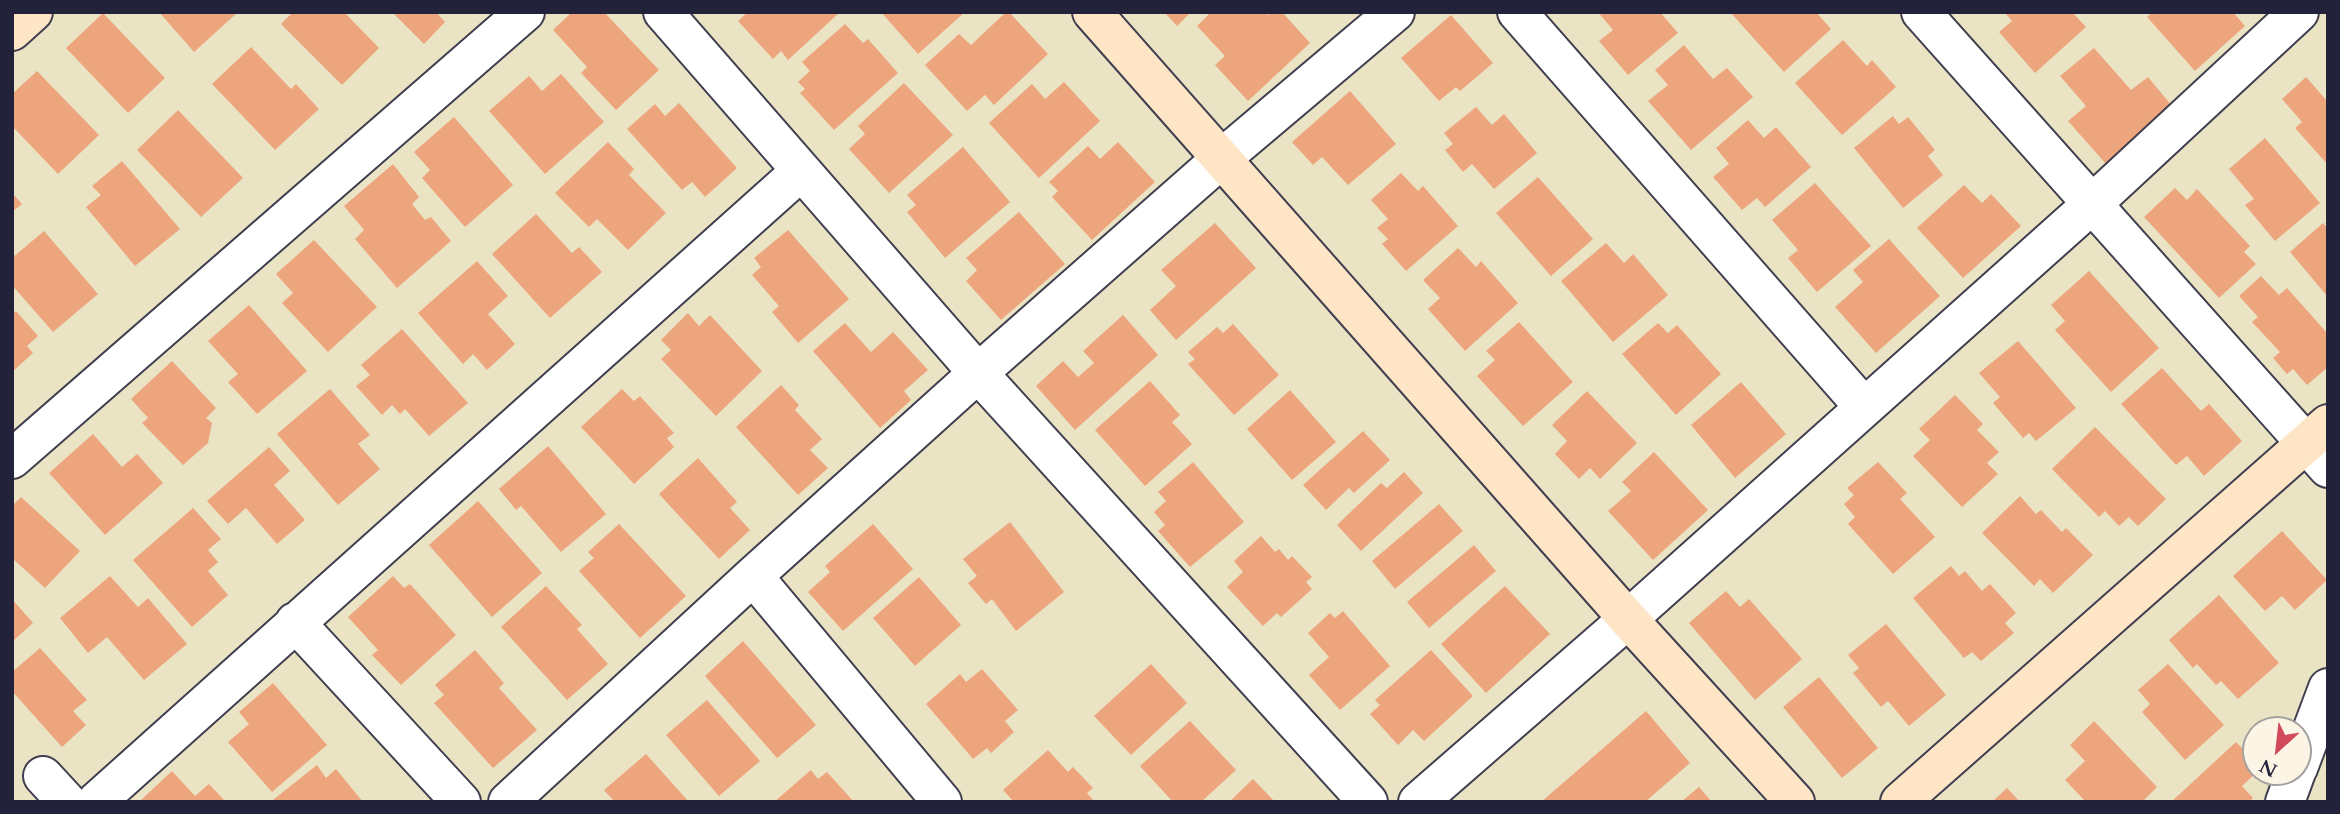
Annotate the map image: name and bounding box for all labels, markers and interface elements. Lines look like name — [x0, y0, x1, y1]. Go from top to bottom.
north arrow — [2242, 716, 2312, 786]
text: N — [2255, 753, 2282, 783]

